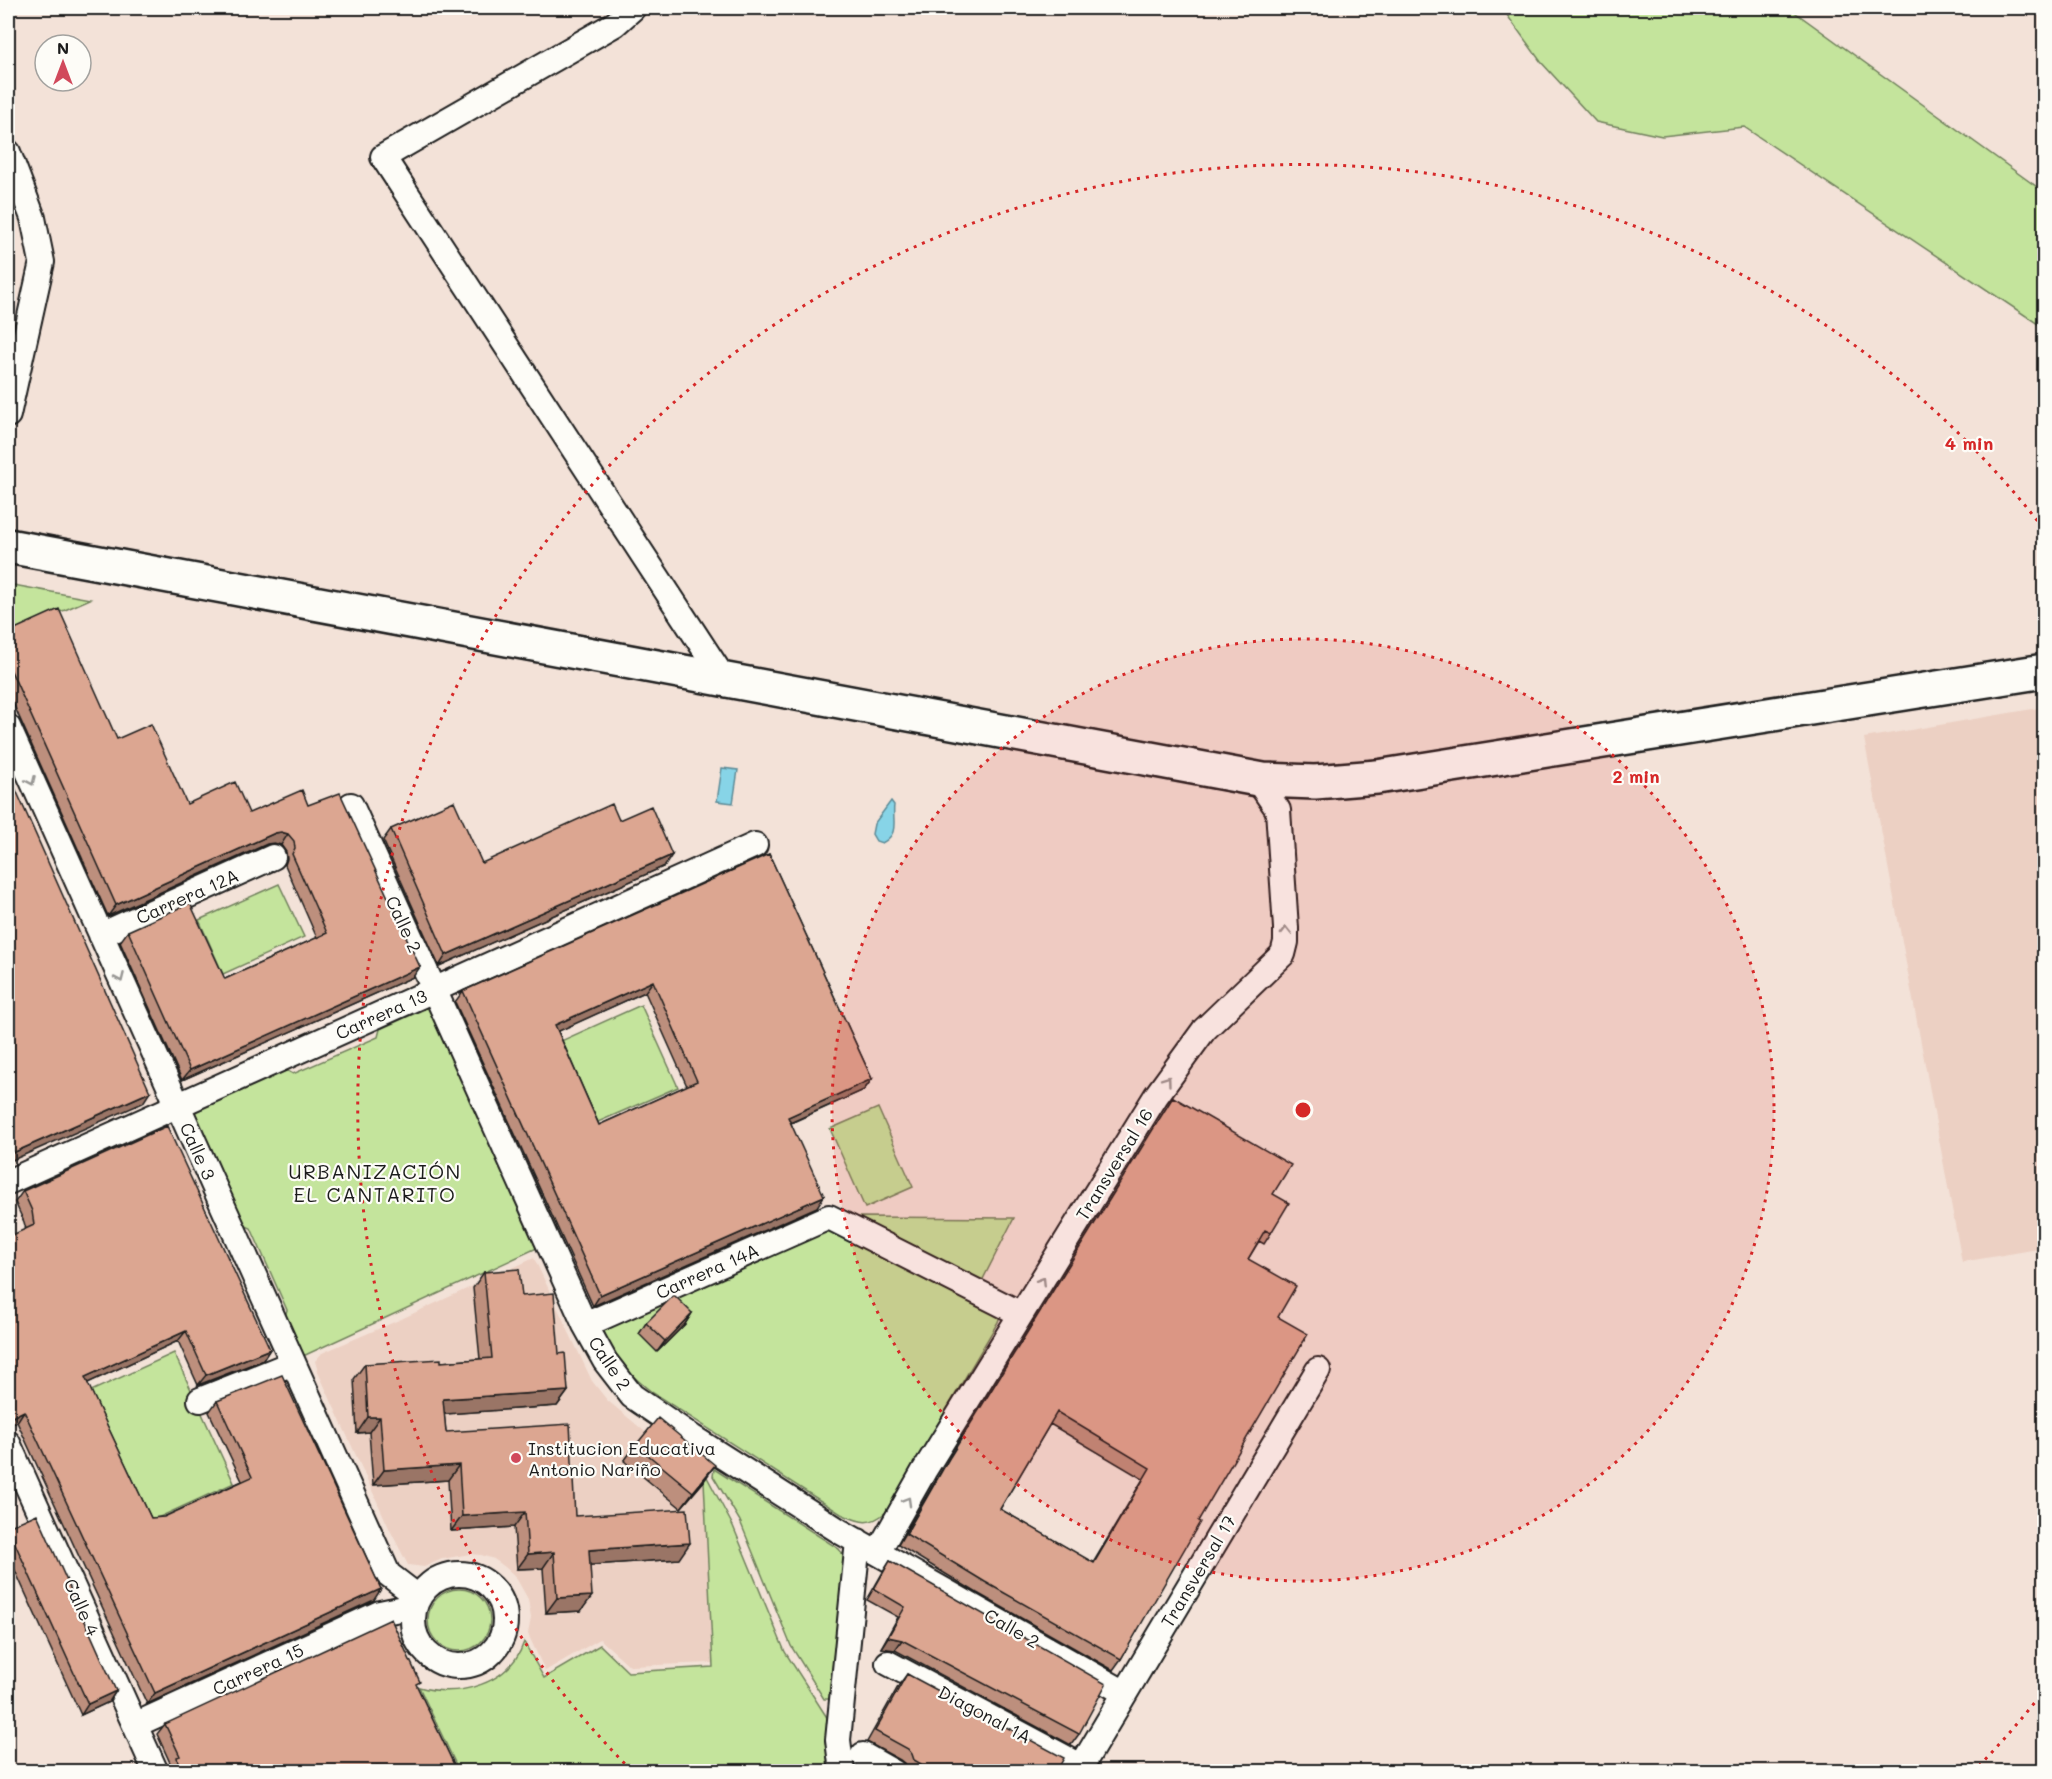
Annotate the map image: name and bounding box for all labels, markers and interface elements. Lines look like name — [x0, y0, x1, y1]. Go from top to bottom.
north arrow — [33, 33, 93, 93]
text: N — [57, 37, 69, 58]
text: 4 min — [1945, 431, 1993, 455]
text: 2 min — [1612, 764, 1660, 788]
one-way arrow — [24, 774, 36, 785]
street label: Carrera 12A — [132, 863, 242, 929]
street label: Calle 2 — [380, 892, 428, 956]
one-way arrow — [1280, 927, 1292, 936]
one-way arrow — [113, 971, 125, 982]
street label: Carrera 13 — [331, 983, 431, 1045]
one-way arrow — [1160, 1076, 1171, 1087]
centre of rings — [1293, 1100, 1313, 1120]
street label: Transversal 16 — [1070, 1103, 1158, 1225]
street label: Calle 3 — [175, 1118, 221, 1184]
district label: URBANIZACIÓN EL CANTARITO — [288, 1158, 462, 1207]
street label: Carrera 14A — [652, 1238, 762, 1304]
one-way arrow — [1034, 1277, 1046, 1287]
street label: Calle 2 — [583, 1331, 637, 1395]
place label: Institucion Educativa Antonio Nariño — [528, 1436, 716, 1481]
marker: Institucion Educativa Antonio Nariño — [509, 1451, 523, 1465]
one-way arrow — [900, 1497, 911, 1507]
street label: Transversal 17 — [1155, 1510, 1241, 1632]
street label: Calle 4 — [59, 1574, 105, 1640]
street label: Calle 2 — [980, 1603, 1044, 1653]
street label: Carrera 15 — [209, 1637, 307, 1701]
street label: Diagonal 1A — [934, 1679, 1036, 1749]

